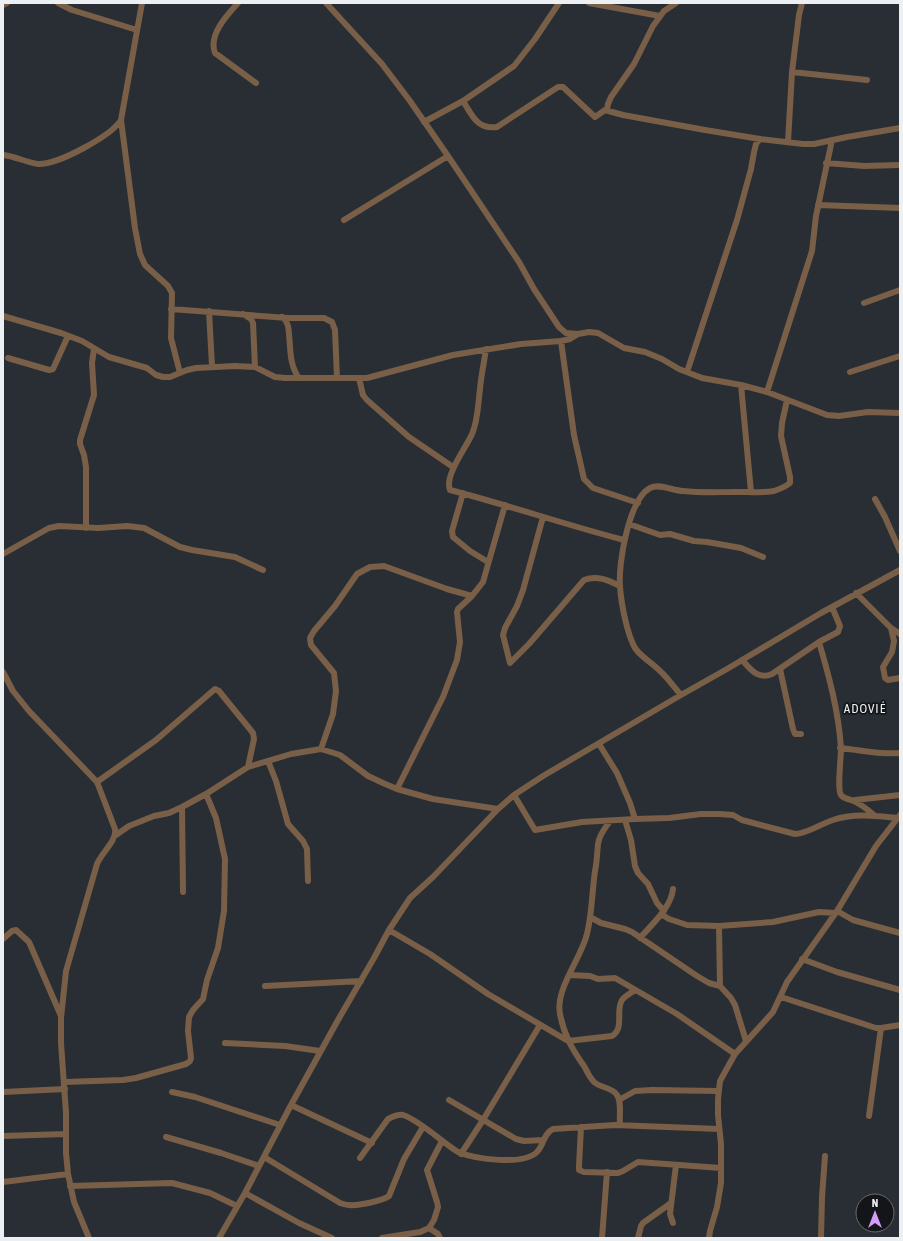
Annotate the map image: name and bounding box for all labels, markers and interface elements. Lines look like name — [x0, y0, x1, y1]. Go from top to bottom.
district label: ADOVIÉ — [844, 701, 886, 716]
north arrow — [855, 1193, 895, 1233]
text: N — [872, 1197, 878, 1209]

